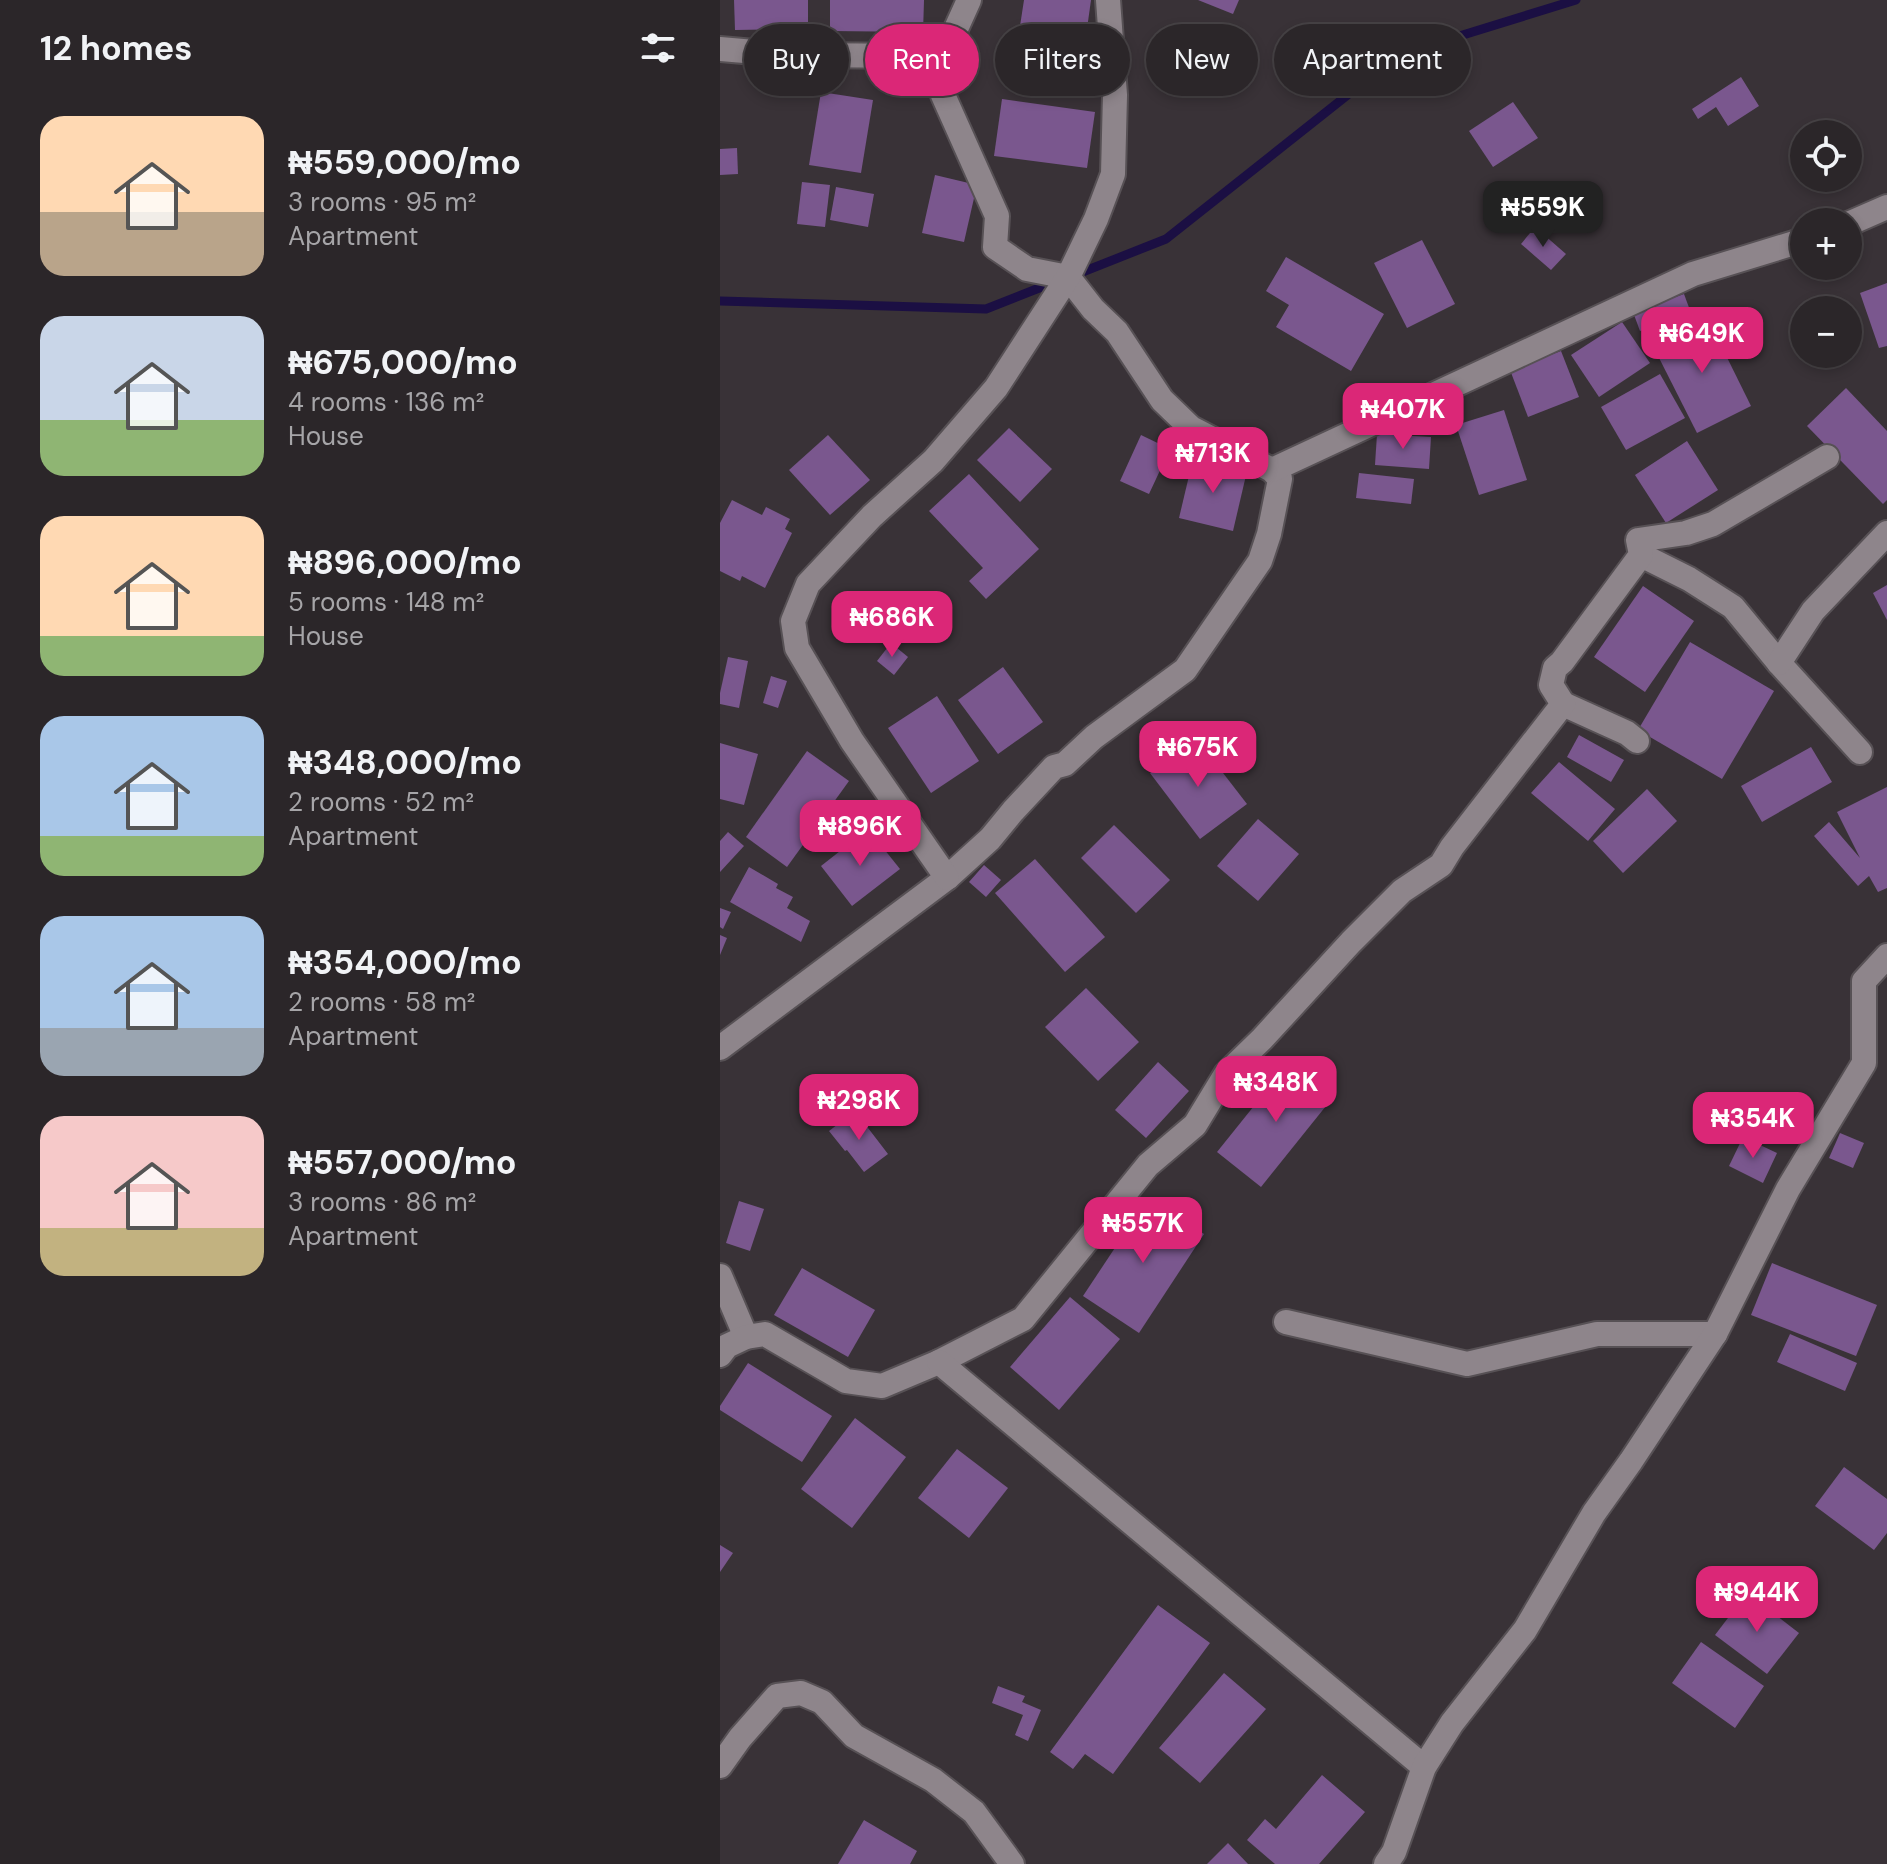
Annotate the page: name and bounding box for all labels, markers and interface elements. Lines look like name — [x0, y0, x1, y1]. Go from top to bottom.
chip: Buy — [744, 24, 849, 96]
chip: Rent — [865, 24, 979, 96]
chip: Filters — [995, 24, 1130, 96]
chip: New — [1146, 24, 1258, 96]
chip: Apartment — [1274, 24, 1471, 96]
text: 12 homes — [40, 26, 192, 71]
icon: filters — [636, 26, 680, 70]
map controls — [1790, 120, 1862, 368]
button: locate — [1790, 120, 1862, 192]
text: ₦559,000/mo — [288, 140, 521, 185]
icon: home — [104, 148, 200, 244]
pin: ₦559K — [1487, 181, 1599, 249]
text: 3 rooms · 95 m² — [288, 185, 476, 219]
text: ₦559K — [1501, 190, 1585, 224]
button: + — [1790, 208, 1862, 280]
text: Apartment — [288, 219, 419, 253]
button: − — [1790, 296, 1862, 368]
pin: ₦649K — [1646, 307, 1758, 375]
text: ₦649K — [1659, 316, 1745, 350]
text: ₦675,000/mo — [288, 340, 518, 385]
icon: home — [104, 348, 200, 444]
pin: ₦407K — [1347, 383, 1459, 451]
text: 4 rooms · 136 m² — [288, 385, 484, 419]
text: ₦407K — [1361, 392, 1445, 426]
text: House — [288, 419, 364, 453]
pin: ₦713K — [1157, 427, 1269, 495]
text: ₦713K — [1175, 436, 1251, 470]
text: ₦896,000/mo — [288, 540, 522, 585]
icon: home — [104, 548, 200, 644]
text: 5 rooms · 148 m² — [288, 585, 484, 619]
pin: ₦686K — [836, 591, 948, 659]
text: ₦686K — [849, 600, 935, 634]
text: House — [288, 619, 364, 653]
pin: ₦675K — [1142, 721, 1254, 789]
text: ₦675K — [1157, 730, 1239, 764]
text: ₦348,000/mo — [288, 740, 522, 785]
icon: home — [104, 748, 200, 844]
text: 2 rooms · 52 m² — [288, 785, 474, 819]
pin: ₦896K — [804, 800, 916, 868]
text: ₦896K — [818, 809, 902, 843]
text: Apartment — [288, 819, 419, 853]
text: ₦354,000/mo — [288, 940, 522, 985]
icon: home — [104, 948, 200, 1044]
text: 2 rooms · 58 m² — [288, 985, 475, 1019]
text: Apartment — [288, 1019, 419, 1053]
pin: ₦348K — [1220, 1056, 1332, 1124]
text: ₦348K — [1234, 1065, 1318, 1099]
pin: ₦298K — [803, 1074, 915, 1142]
text: ₦298K — [817, 1083, 901, 1117]
pin: ₦354K — [1697, 1092, 1809, 1160]
text: ₦354K — [1711, 1101, 1795, 1135]
text: ₦557,000/mo — [288, 1140, 517, 1185]
icon: home — [104, 1148, 200, 1244]
text: 3 rooms · 86 m² — [288, 1185, 476, 1219]
pin: ₦557K — [1087, 1197, 1199, 1265]
text: ₦557K — [1102, 1206, 1184, 1240]
text: Apartment — [288, 1219, 419, 1253]
pin: ₦944K — [1701, 1566, 1813, 1634]
text: ₦944K — [1714, 1575, 1800, 1609]

